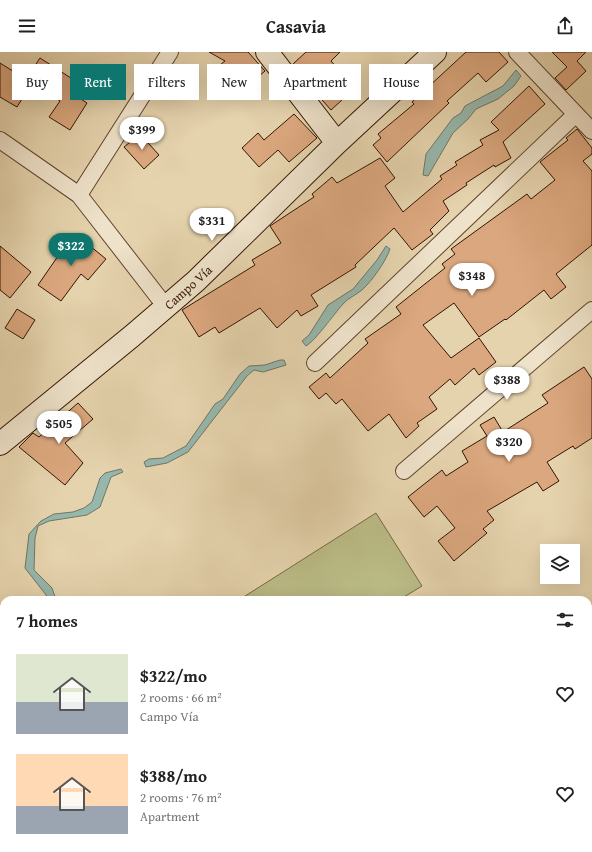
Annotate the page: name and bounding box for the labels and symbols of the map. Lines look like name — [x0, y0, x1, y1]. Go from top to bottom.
pin: $399 — [118, 117, 166, 151]
pin: $331 — [188, 208, 236, 242]
pin: $322 — [47, 233, 95, 267]
street label: Campo Vía — [160, 260, 217, 314]
pin: $348 — [448, 263, 496, 297]
pin: $388 — [483, 367, 531, 401]
pin: $505 — [35, 411, 83, 445]
pin: $320 — [485, 429, 533, 463]

